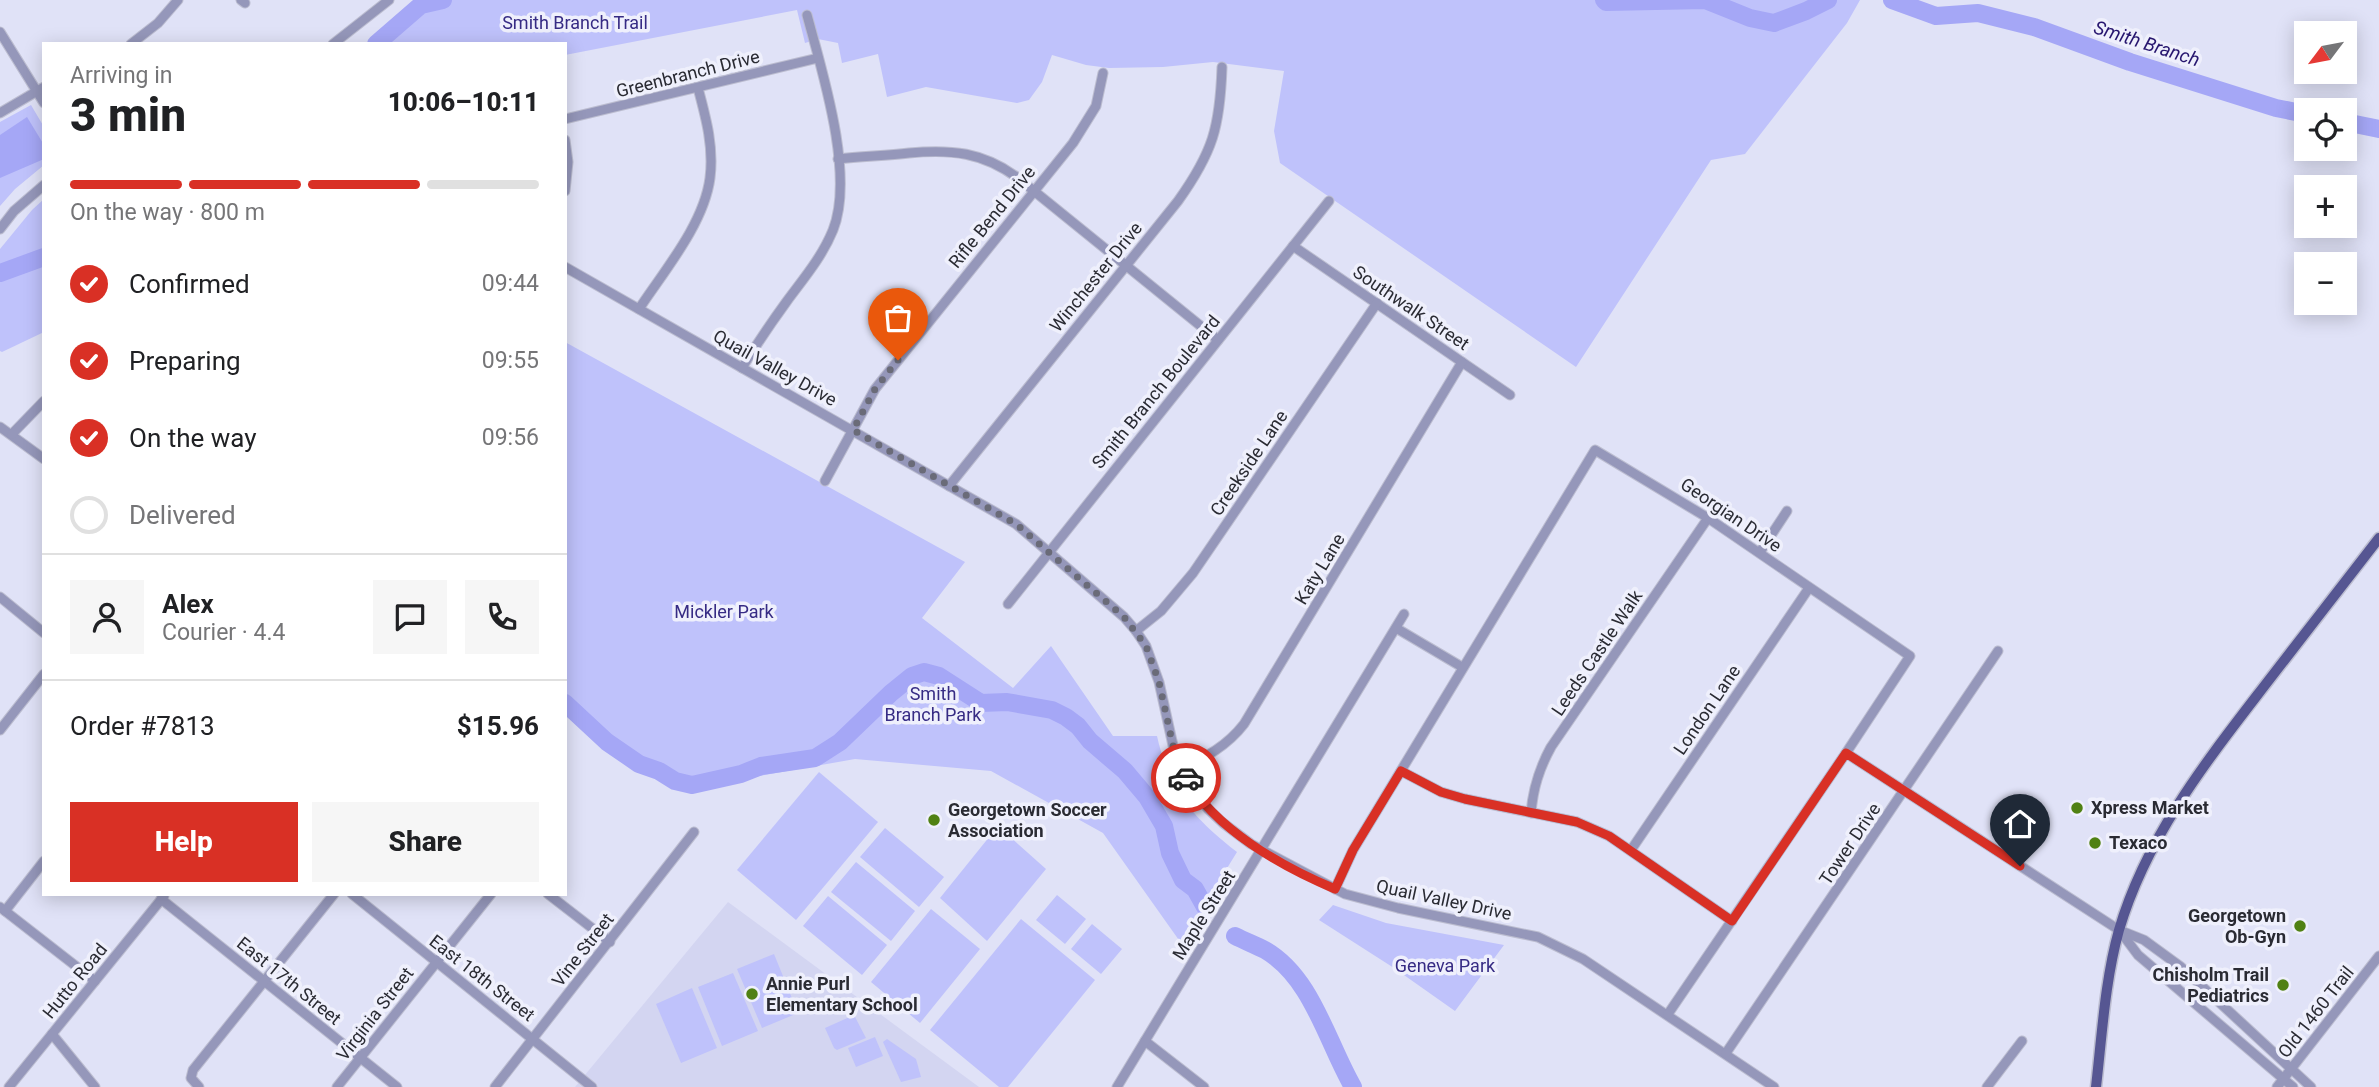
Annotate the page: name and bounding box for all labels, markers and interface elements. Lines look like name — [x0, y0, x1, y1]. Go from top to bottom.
park label: Smith Branch Trail — [502, 12, 648, 33]
water label: Smith Branch — [2091, 16, 2203, 71]
north arrow — [2294, 21, 2357, 84]
map controls — [2294, 21, 2357, 315]
street label: Greenbranch Drive — [614, 46, 762, 101]
text: Arriving in — [70, 62, 173, 89]
text: 10:06–10:11 — [388, 87, 539, 117]
text: 3 min — [70, 88, 186, 142]
button: locate — [2294, 98, 2357, 161]
street label: Rifle Bend Drive — [944, 161, 1039, 272]
button: + — [2294, 175, 2357, 238]
text: On the way · 800 m — [70, 199, 265, 226]
street label: Winchester Drive — [1045, 218, 1146, 336]
button: − — [2294, 252, 2357, 315]
street label: Southwalk Street — [1349, 261, 1473, 354]
icon: check — [70, 265, 108, 303]
text: Confirmed — [129, 269, 250, 299]
text: 09:44 — [482, 270, 539, 297]
pin — [868, 288, 928, 360]
icon: bag — [879, 299, 917, 337]
street label: Smith Branch Boulevard — [1087, 311, 1224, 473]
street label: Quail Valley Drive — [710, 325, 841, 410]
icon: check — [70, 342, 108, 380]
text: Preparing — [129, 346, 241, 376]
text: 09:55 — [482, 347, 539, 374]
street label: Creekside Lane — [1206, 406, 1292, 519]
icon: check — [70, 419, 108, 457]
text: On the way — [129, 423, 257, 453]
text: 09:56 — [482, 424, 539, 451]
street label: Georgian Drive — [1677, 473, 1786, 556]
text: Delivered — [129, 500, 236, 530]
street label: Katy Lane — [1290, 530, 1349, 608]
button: person — [70, 580, 144, 654]
button: chat — [373, 580, 447, 654]
button: phone — [465, 580, 539, 654]
street label: Leeds Castle Walk — [1547, 585, 1647, 719]
text: Alex — [162, 589, 214, 619]
park label: Mickler Park — [674, 601, 775, 622]
text: Courier · 4.4 — [162, 619, 285, 646]
street label: London Lane — [1669, 661, 1744, 759]
park label: Smith Branch Park — [885, 683, 982, 725]
text: Order #7813 — [70, 711, 215, 741]
text: $15.96 — [457, 711, 539, 741]
courier — [1151, 743, 1221, 813]
icon: car — [1167, 759, 1205, 797]
pin — [1990, 794, 2050, 866]
place label: Xpress Market — [2091, 797, 2209, 818]
place label: Georgetown Soccer Association — [948, 799, 1107, 841]
street label: Tower Drive — [1815, 799, 1885, 889]
marker: Xpress Market — [2069, 800, 2085, 816]
button: Help — [70, 802, 298, 882]
button: Share — [312, 802, 539, 882]
icon: home — [2001, 805, 2039, 843]
marker: Georgetown Soccer Association — [926, 812, 942, 828]
place label: Texaco — [2109, 832, 2167, 853]
marker: Texaco — [2087, 835, 2103, 851]
street label: Maple Street — [1168, 866, 1239, 963]
street label: Quail Valley Drive — [1375, 875, 1514, 924]
place label: Georgetown Ob-Gyn — [2188, 905, 2286, 947]
street label: Vine Street — [547, 909, 618, 991]
marker: Georgetown Ob-Gyn — [2292, 918, 2308, 934]
street label: East 18th Street — [426, 930, 539, 1025]
street label: East 17th Street — [233, 932, 346, 1029]
street label: Hutto Road — [38, 939, 111, 1022]
park label: Geneva Park — [1395, 955, 1496, 976]
street label: Old 1460 Trail — [2273, 962, 2358, 1062]
street label: Virginia Street — [332, 963, 418, 1064]
place label: Chisholm Trail Pediatrics — [2153, 964, 2269, 1006]
place label: Annie Purl Elementary School — [766, 973, 918, 1015]
marker: Chisholm Trail Pediatrics — [2275, 977, 2291, 993]
marker: Annie Purl Elementary School — [744, 986, 760, 1002]

